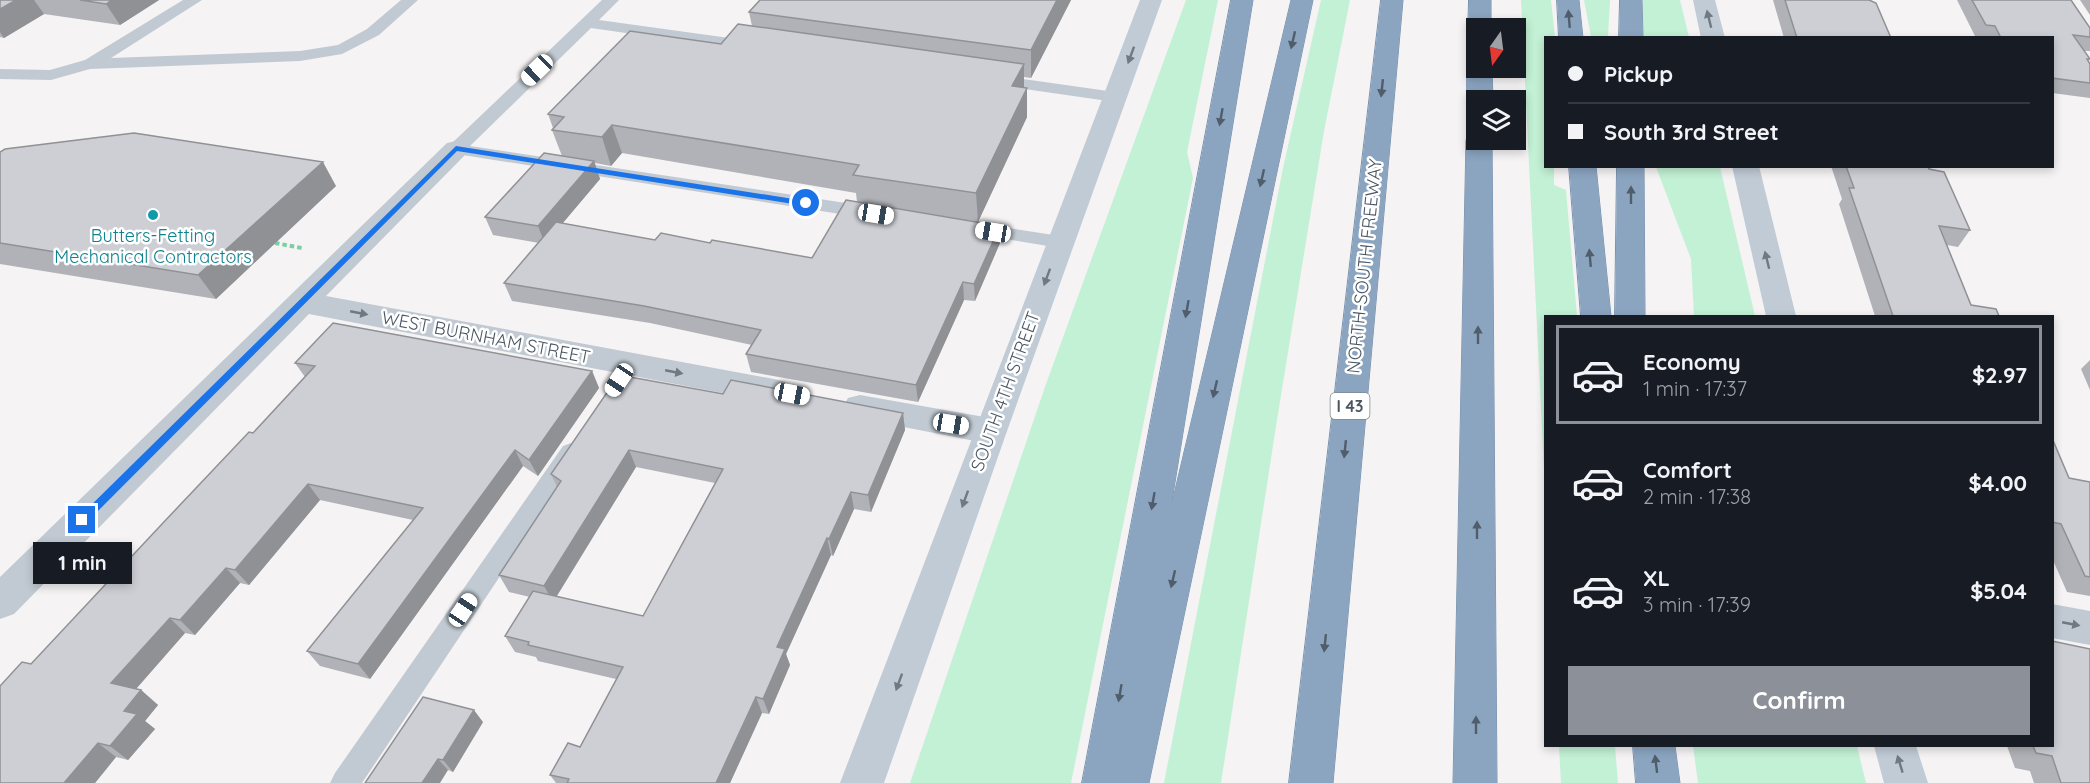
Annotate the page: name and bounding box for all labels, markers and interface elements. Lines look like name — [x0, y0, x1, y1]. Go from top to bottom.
one-way arrow — [1564, 9, 1574, 28]
one-way arrow — [1703, 10, 1713, 28]
north arrow — [1466, 18, 1526, 78]
map controls — [1466, 18, 1526, 150]
one-way arrow — [1288, 31, 1297, 50]
one-way arrow — [1125, 46, 1135, 64]
car — [518, 51, 556, 89]
text: Pickup — [1604, 60, 1673, 88]
one-way arrow — [1377, 78, 1387, 97]
button: layers — [1466, 90, 1526, 150]
one-way arrow — [1216, 108, 1225, 127]
text: South 3rd Street — [1604, 118, 1779, 146]
street label: NORTH-SOUTH FREEWAY — [1341, 158, 1387, 374]
one-way arrow — [1257, 168, 1266, 187]
one-way arrow — [1626, 186, 1636, 205]
route start — [792, 189, 819, 216]
car — [857, 202, 895, 226]
marker: Butters-Fetting Mechanical Contractors — [146, 208, 160, 222]
car — [974, 220, 1012, 244]
place label: Butters-Fetting Mechanical Contractors — [54, 224, 252, 268]
one-way arrow — [1586, 249, 1595, 268]
one-way arrow — [1762, 250, 1772, 269]
one-way arrow — [1042, 268, 1052, 286]
one-way arrow — [1182, 300, 1191, 319]
street label: WEST BURNHAM STREET — [380, 305, 592, 369]
street label: SOUTH 4TH STREET — [965, 308, 1045, 474]
one-way arrow — [349, 309, 368, 318]
one-way arrow — [1473, 325, 1483, 344]
icon: car — [1571, 348, 1625, 402]
text: Economy — [1643, 348, 1741, 376]
car — [601, 360, 637, 400]
text: $2.97 — [1972, 361, 2027, 389]
one-way arrow — [665, 368, 684, 377]
text: 1 min · 17:37 — [1643, 376, 1747, 401]
one-way arrow — [1210, 379, 1219, 398]
car — [773, 382, 811, 406]
road number: I 43 — [1330, 393, 1370, 419]
car — [932, 412, 970, 436]
one-way arrow — [1340, 439, 1350, 458]
icon: car — [1571, 456, 1625, 510]
text: Comfort — [1643, 456, 1732, 484]
text: $4.00 — [1968, 469, 2027, 497]
text: 2 min · 17:38 — [1643, 484, 1751, 509]
one-way arrow — [960, 490, 970, 508]
one-way arrow — [1149, 492, 1158, 511]
route end — [68, 506, 95, 533]
one-way arrow — [1472, 520, 1482, 539]
callout: 1 min — [32, 541, 132, 583]
text: 1 min — [58, 550, 107, 575]
icon: car — [1571, 564, 1625, 618]
text: XL — [1643, 564, 1670, 592]
one-way arrow — [1167, 570, 1177, 588]
text: $5.04 — [1970, 577, 2027, 605]
car — [445, 590, 481, 630]
text: 3 min · 17:39 — [1643, 592, 1751, 617]
one-way arrow — [2062, 620, 2081, 629]
one-way arrow — [1320, 633, 1330, 652]
button: Confirm — [1568, 666, 2030, 735]
one-way arrow — [893, 673, 903, 691]
one-way arrow — [1115, 684, 1124, 703]
one-way arrow — [1471, 715, 1481, 734]
one-way arrow — [1651, 755, 1661, 774]
one-way arrow — [1895, 755, 1904, 773]

